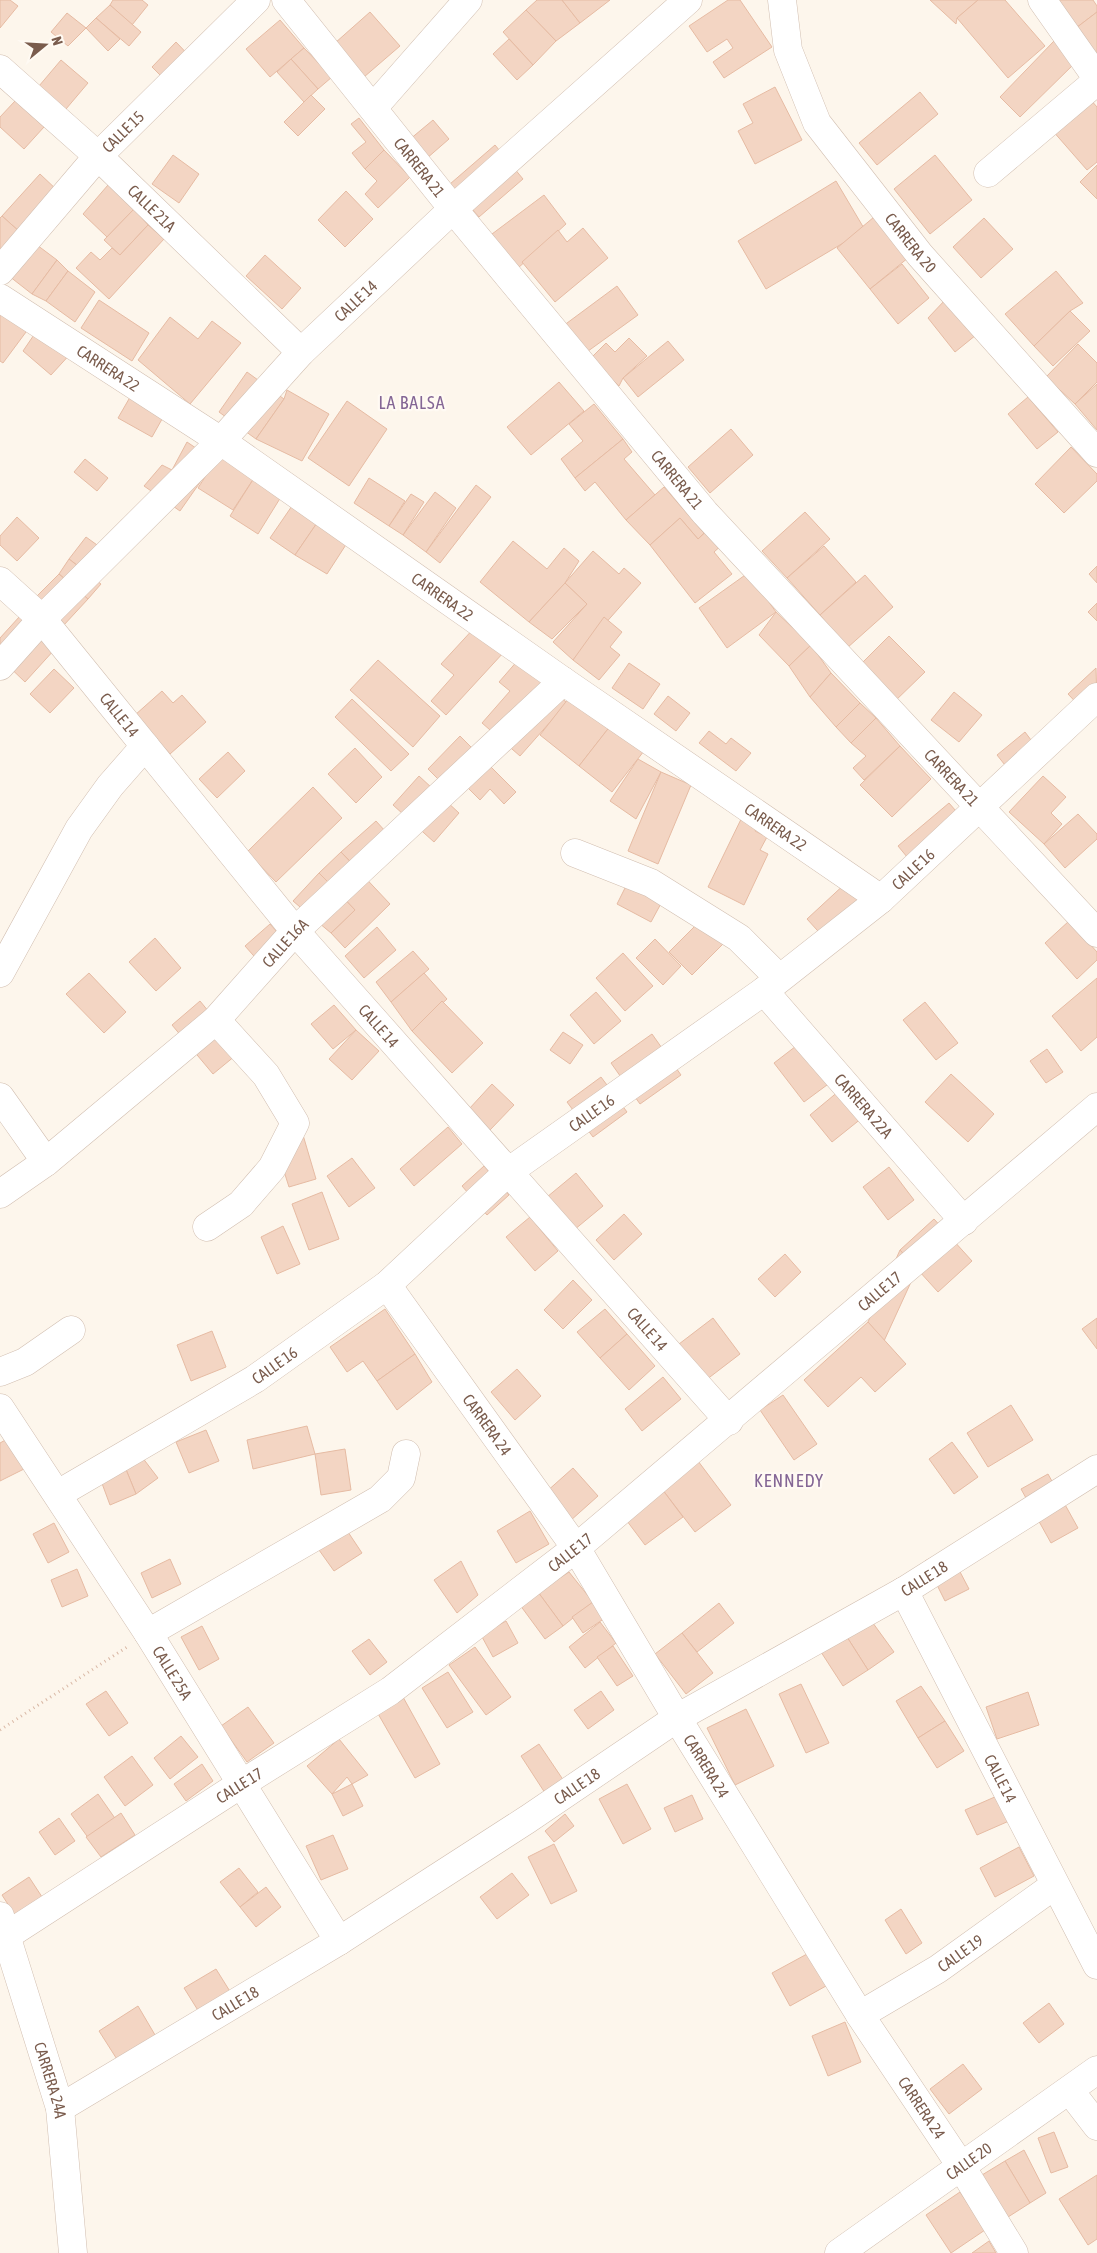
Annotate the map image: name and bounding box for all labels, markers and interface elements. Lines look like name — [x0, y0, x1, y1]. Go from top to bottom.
north arrow — [20, 20, 70, 70]
text: N — [48, 35, 66, 47]
street label: CALLE 15 — [98, 107, 148, 156]
street label: CARRERA 21 — [390, 134, 449, 201]
street label: CALLE 21A — [124, 181, 180, 235]
street label: CARRERA 20 — [882, 209, 940, 276]
street label: CALLE 14 — [331, 276, 380, 325]
street label: CARRERA 22 — [74, 341, 143, 395]
district label: LA BALSA — [379, 392, 445, 413]
street label: CARRERA 21 — [648, 447, 707, 513]
street label: CARRERA 22 — [408, 569, 477, 624]
street label: CALLE 14 — [96, 689, 143, 741]
street label: CARRERA 21 — [921, 745, 983, 809]
street label: CARRERA 22 — [741, 799, 810, 854]
street label: CALLE 16 — [888, 845, 938, 893]
street label: CALLE 16A — [258, 915, 312, 971]
street label: CALLE 14 — [355, 1001, 403, 1051]
street label: CARRERA 22A — [831, 1070, 897, 1141]
street label: CALLE 16 — [565, 1091, 618, 1135]
street label: CALLE 17 — [854, 1268, 905, 1315]
street label: CALLE 14 — [624, 1304, 671, 1354]
street label: CALLE 16 — [248, 1343, 301, 1387]
street label: CARRERA 24 — [459, 1391, 515, 1459]
district label: KENNEDY — [754, 1470, 824, 1491]
street label: CALLE 17 — [544, 1529, 596, 1575]
street label: CALLE 18 — [897, 1557, 951, 1600]
street label: CALLE 25A — [149, 1643, 196, 1703]
street label: CARRERA 24 — [680, 1731, 733, 1801]
street label: CALLE 14 — [981, 1751, 1021, 1806]
street label: CALLE 17 — [213, 1764, 266, 1807]
street label: CALLE 18 — [550, 1764, 603, 1808]
street label: CALLE 19 — [934, 1931, 986, 1975]
street label: CALLE 18 — [208, 1982, 262, 2024]
street label: CARRERA 24A — [31, 2040, 70, 2119]
street label: CARRERA 24 — [895, 2073, 949, 2142]
street label: CALLE 20 — [942, 2139, 995, 2183]

